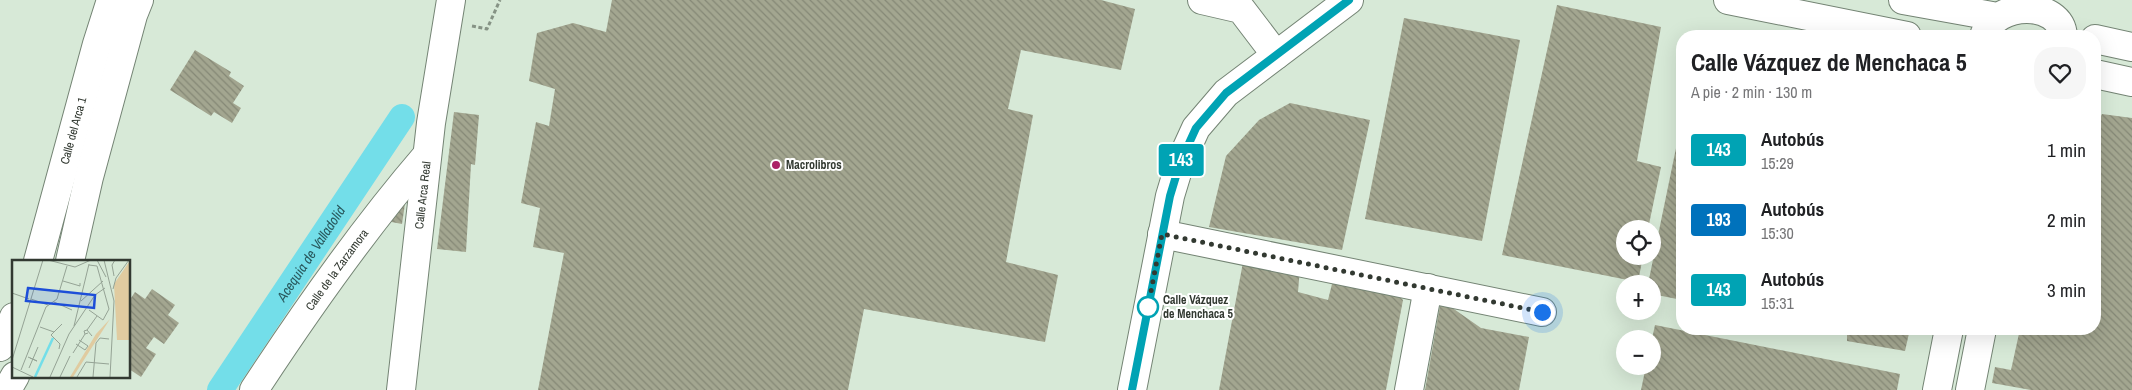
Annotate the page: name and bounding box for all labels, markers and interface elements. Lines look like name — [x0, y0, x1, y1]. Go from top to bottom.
text: Calle Vázquez de Menchaca 5 — [1691, 46, 1967, 78]
button: heart — [2034, 47, 2086, 99]
text: A pie · 2 min · 130 m — [1691, 81, 1812, 103]
street label: Calle del Arca 1 — [57, 95, 90, 166]
text: Autobús — [1761, 126, 1824, 152]
text: 143 — [1706, 137, 1731, 162]
text: 1 min — [2047, 137, 2086, 163]
line badge: 143 — [1152, 144, 1210, 176]
text: 143 — [1169, 147, 1193, 172]
text: 15:29 — [1761, 152, 1794, 174]
place label: Macrolibros — [786, 157, 842, 173]
marker: Macrolibros — [770, 159, 782, 171]
street label: Calle Arca Real — [411, 161, 435, 230]
text: Autobús — [1761, 196, 1824, 222]
water label: Acequia de Valladolid — [272, 202, 350, 305]
text: 193 — [1706, 207, 1731, 232]
text: 2 min — [2047, 207, 2086, 233]
map controls — [1616, 220, 1661, 375]
button: locate — [1616, 220, 1661, 265]
text: 15:30 — [1761, 222, 1794, 244]
street label: Calle de la Zarzamora — [302, 225, 372, 314]
inset map — [12, 260, 130, 378]
text: Autobús — [1761, 266, 1824, 292]
button: + — [1616, 275, 1661, 320]
text: 143 — [1706, 277, 1731, 302]
text: 3 min — [2047, 277, 2086, 303]
place label: Calle Vázquez de Menchaca 5 — [1163, 292, 1234, 322]
text: 15:31 — [1761, 292, 1794, 314]
marker: Calle Vázquez de Menchaca 5 — [1137, 296, 1159, 318]
your location — [1530, 300, 1555, 325]
button: − — [1616, 330, 1661, 375]

